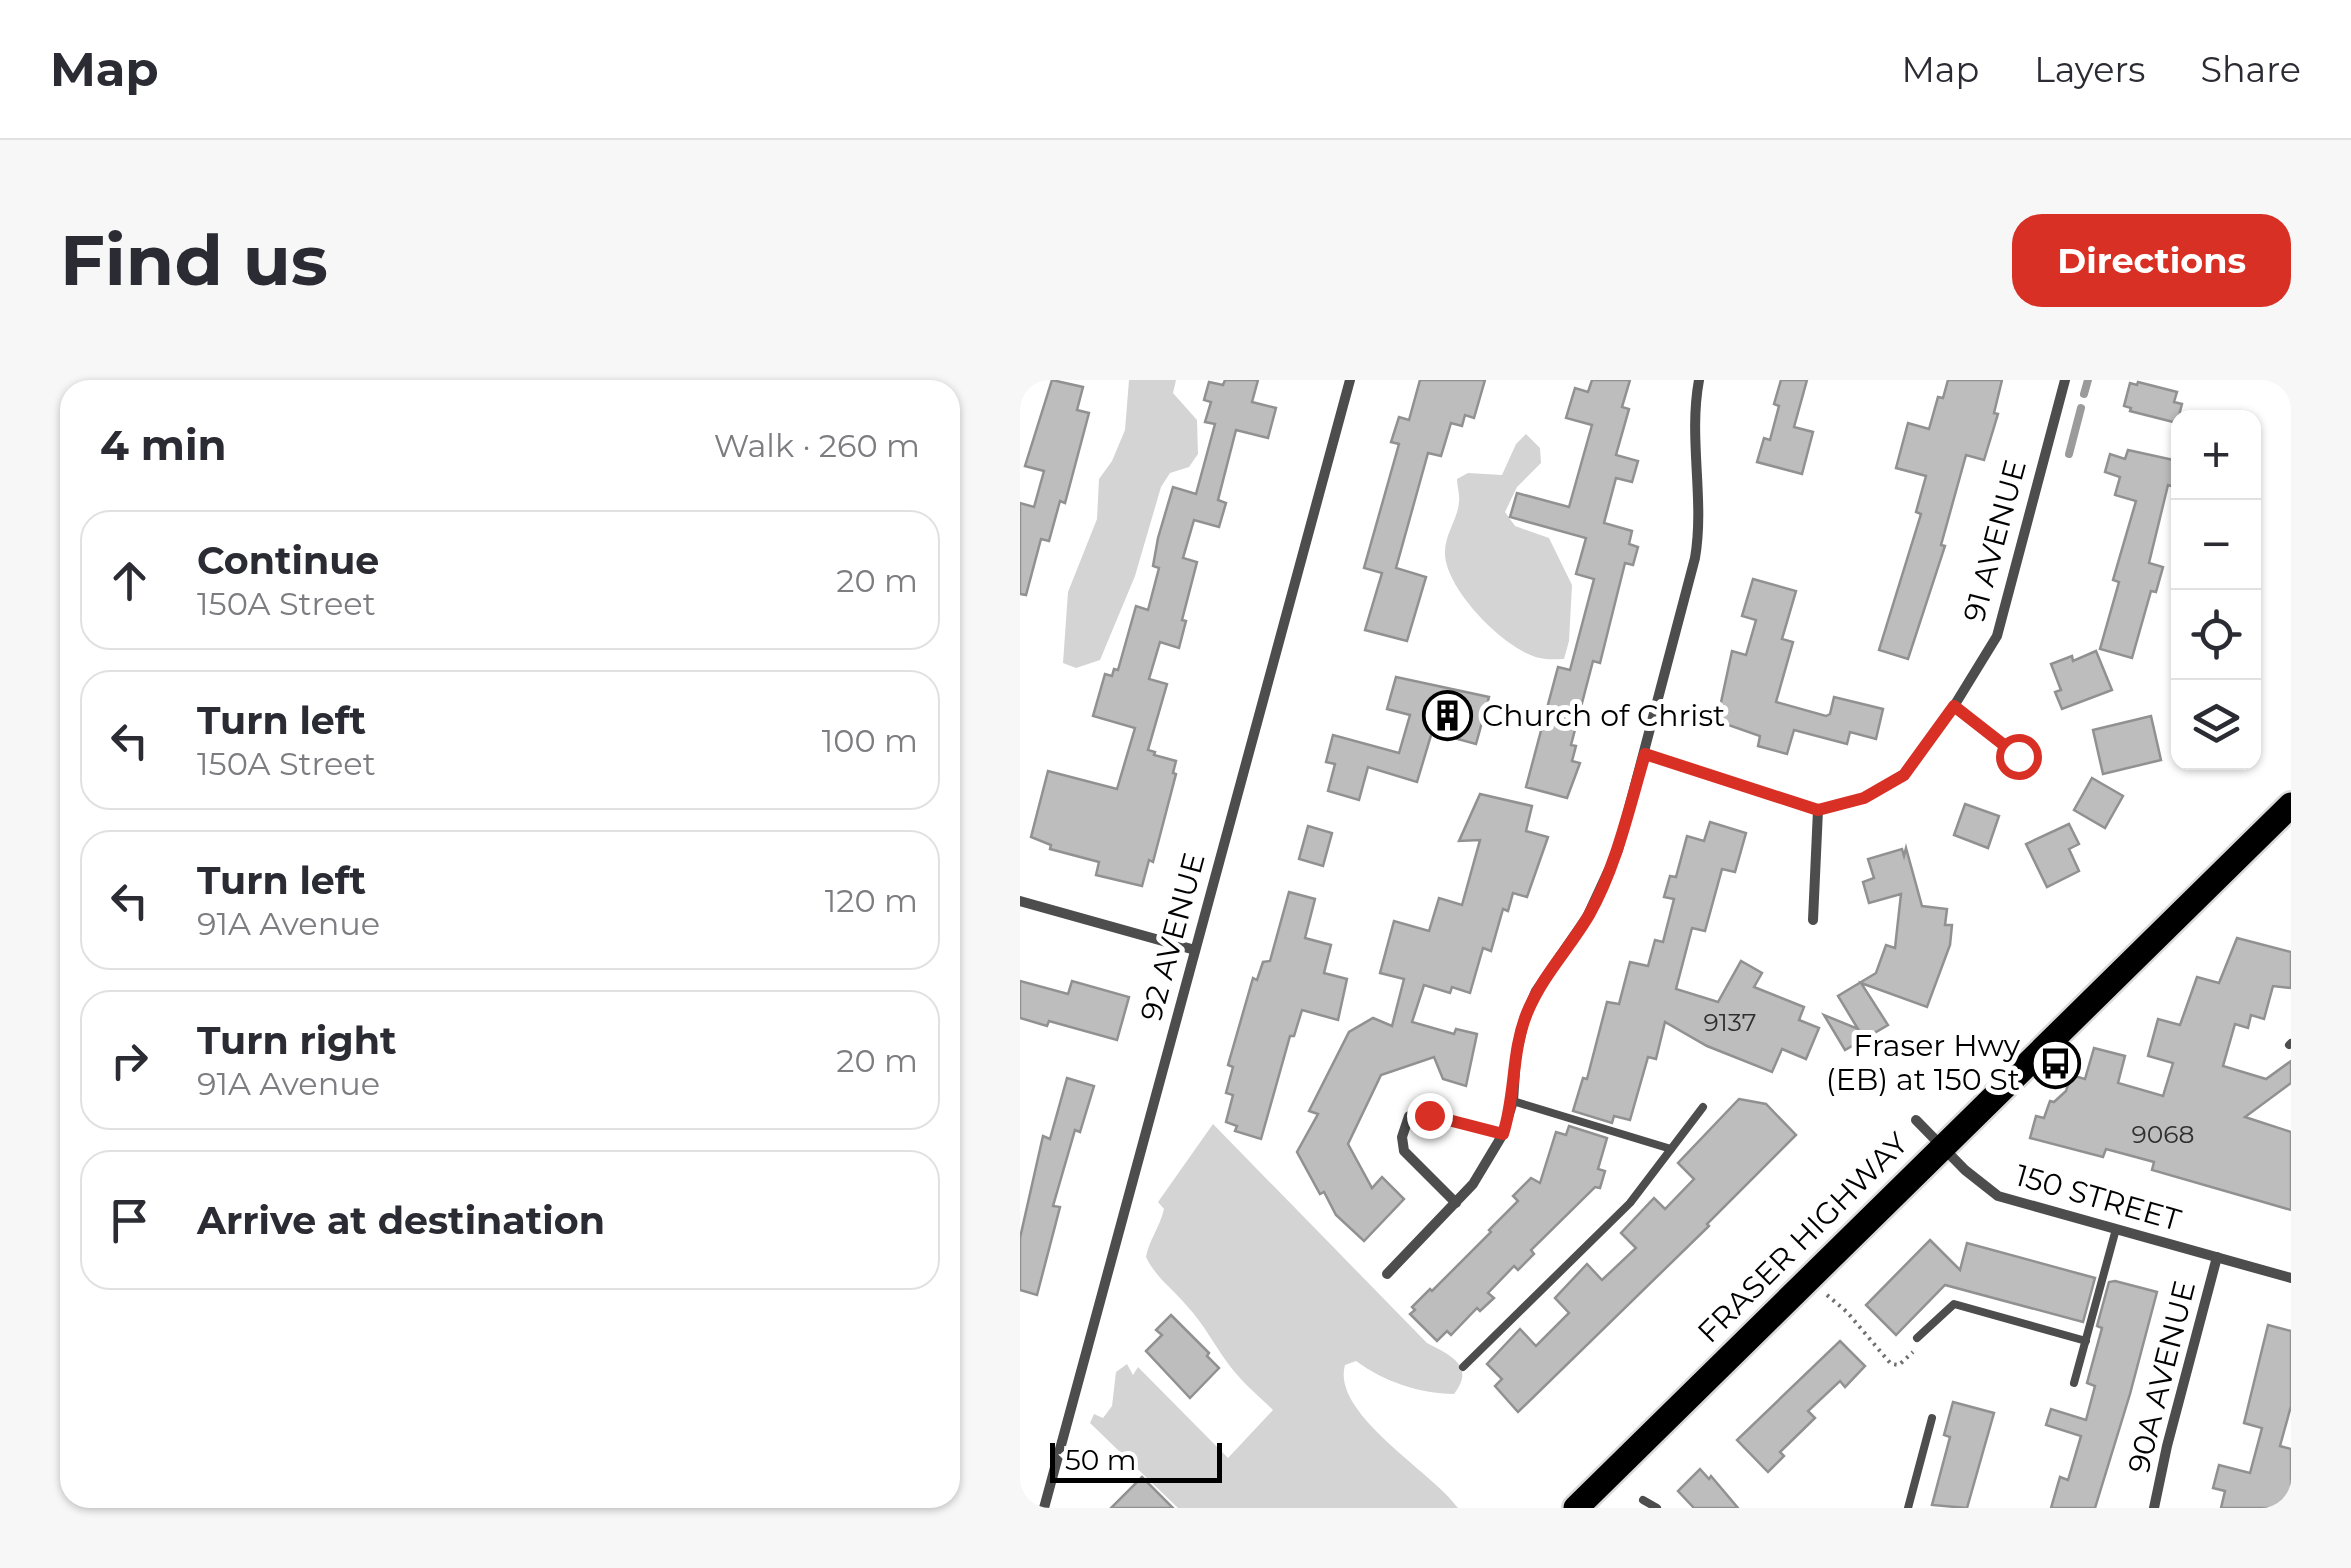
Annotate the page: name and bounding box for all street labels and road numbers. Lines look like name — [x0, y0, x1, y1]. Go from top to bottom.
street label: 91 AVENUE — [1955, 456, 2034, 626]
street label: 92 AVENUE — [1132, 849, 1213, 1025]
street label: FRASER HIGHWAY — [1690, 1124, 1916, 1351]
street label: 150 STREET — [2011, 1156, 2186, 1239]
street label: 90A AVENUE — [2120, 1277, 2203, 1477]

